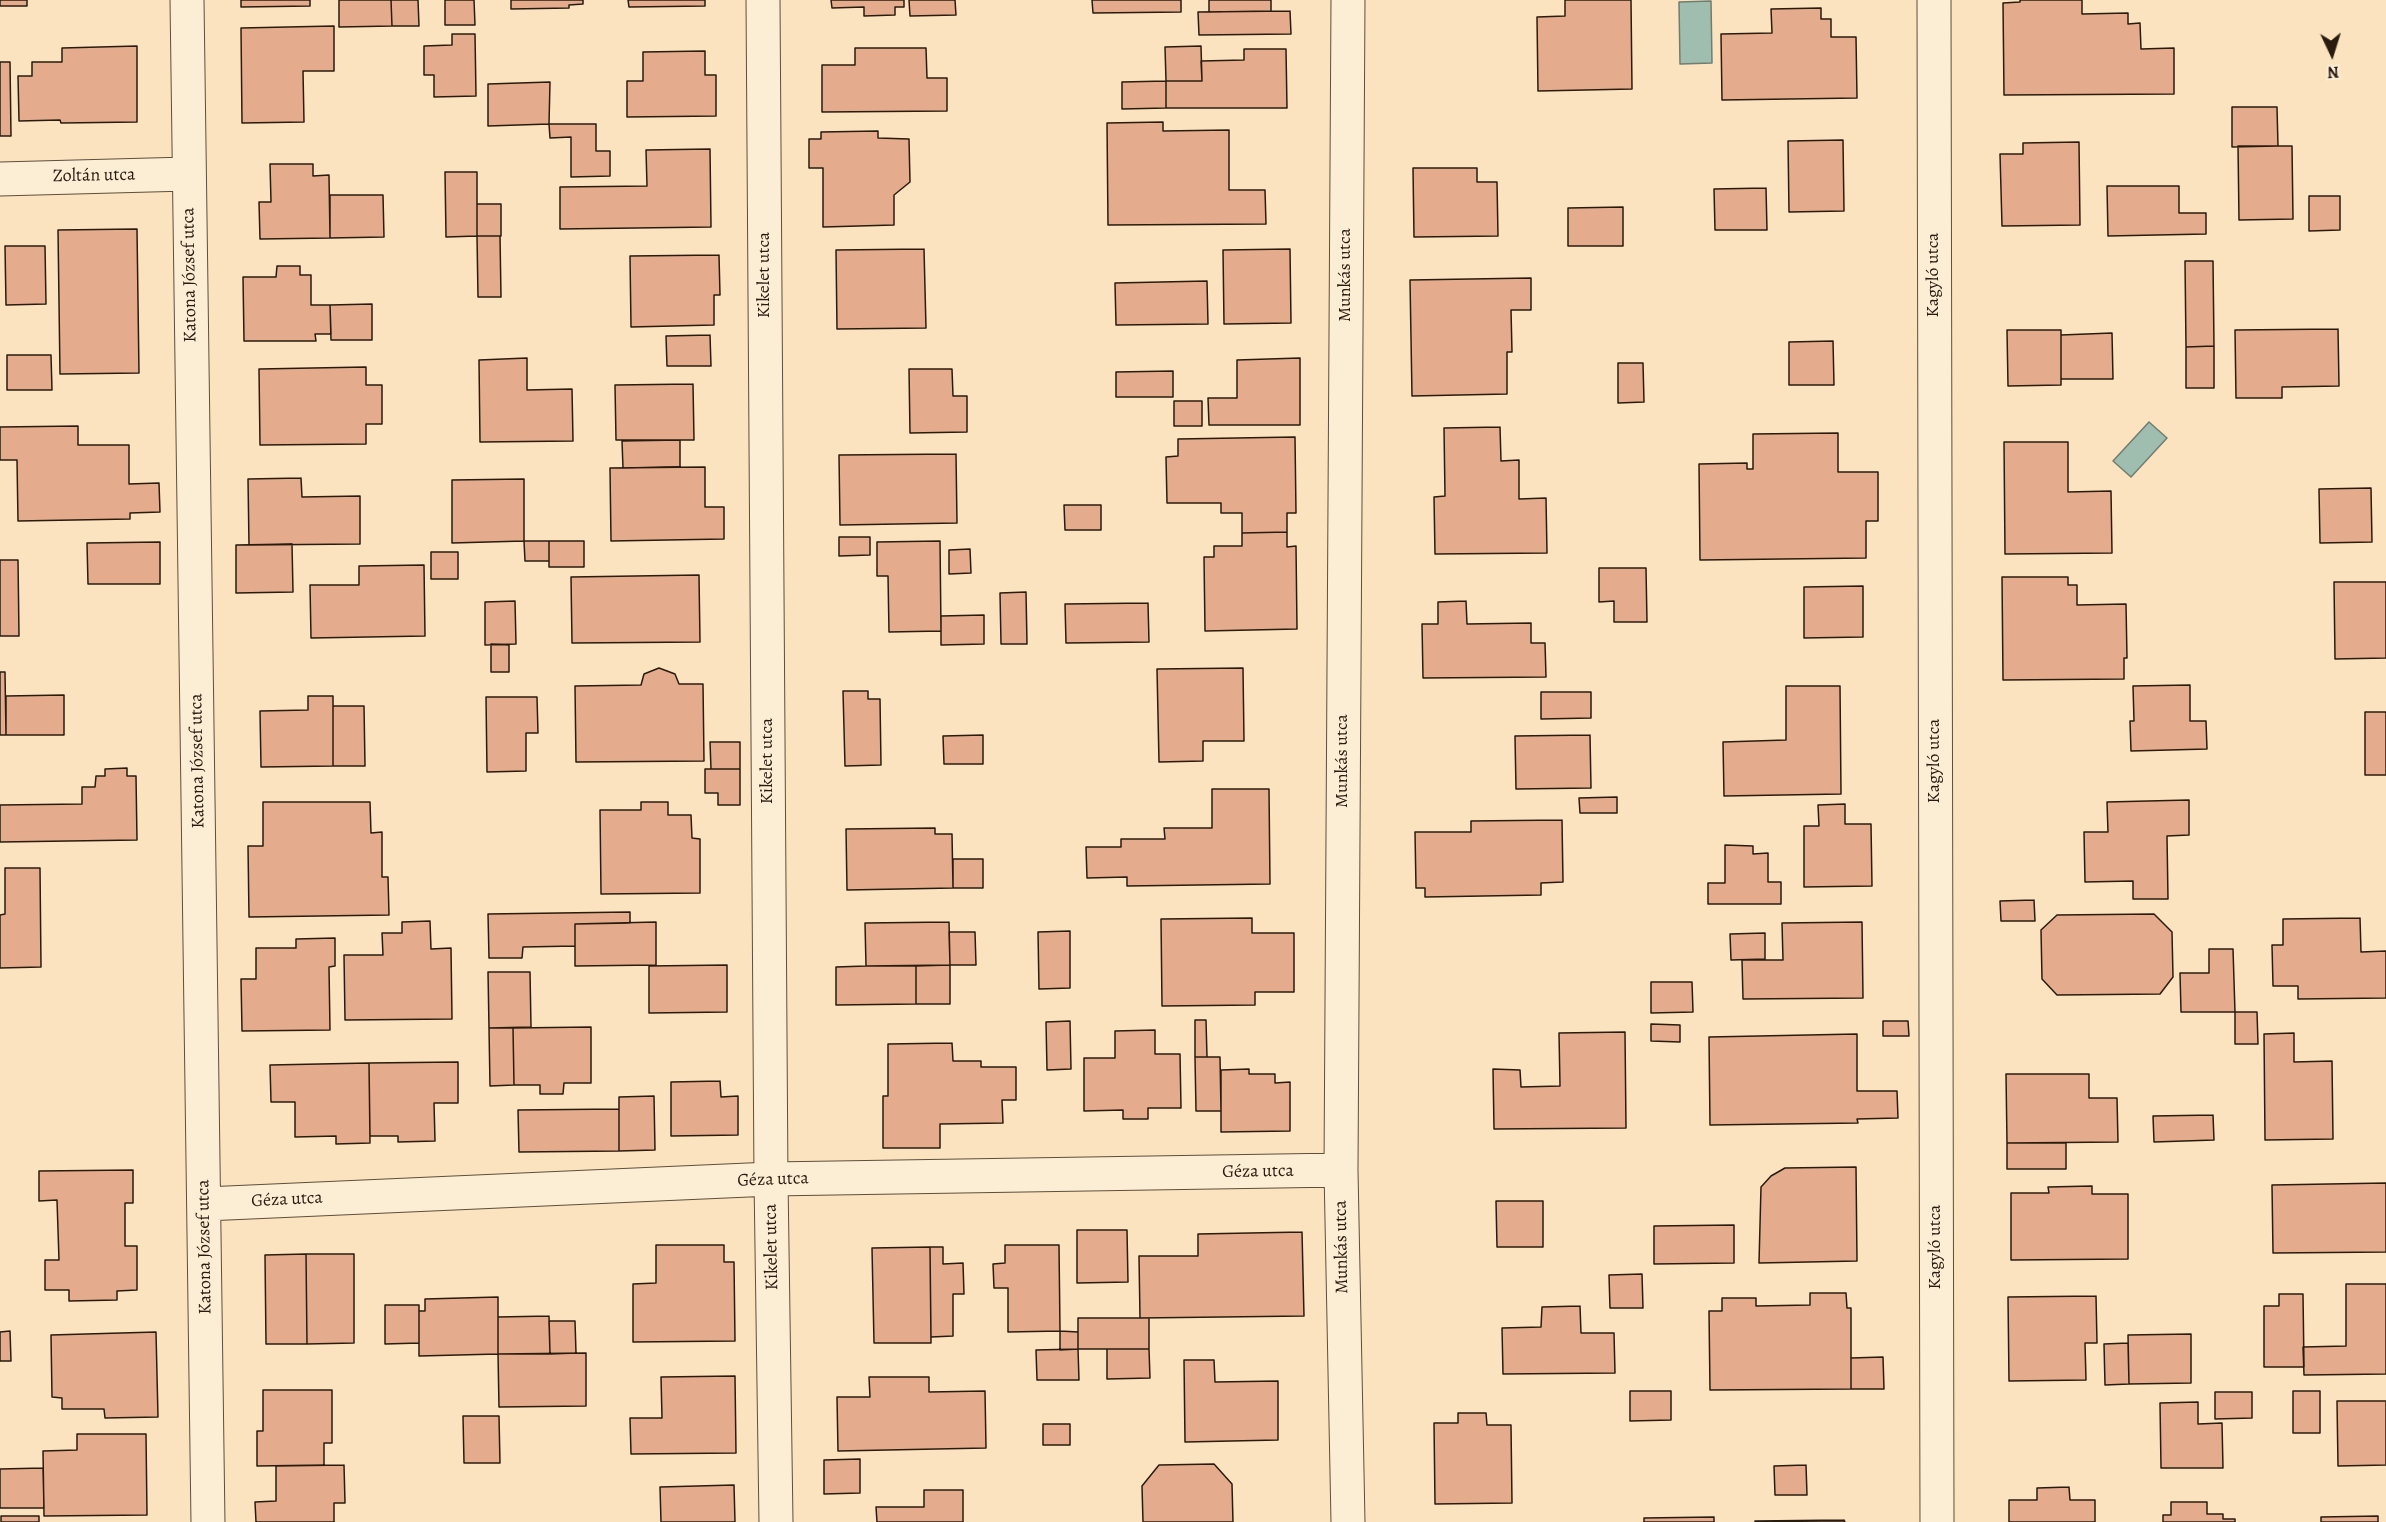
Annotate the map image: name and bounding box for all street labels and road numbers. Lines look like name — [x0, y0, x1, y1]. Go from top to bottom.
street label: Zoltán utca — [53, 164, 135, 188]
street label: Katona József utca — [178, 207, 202, 343]
street label: Munkás utca — [1335, 228, 1357, 322]
street label: Kikelet utca — [754, 232, 776, 318]
street label: Kagyló utca — [1923, 233, 1945, 317]
street label: Katona József utca — [186, 693, 210, 829]
street label: Munkás utca — [1332, 714, 1354, 808]
street label: Kikelet utca — [757, 718, 779, 804]
street label: Kagyló utca — [1924, 719, 1946, 803]
street label: Géza utca — [1222, 1161, 1294, 1183]
street label: Géza utca — [737, 1168, 809, 1192]
street label: Katona József utca — [193, 1179, 217, 1315]
street label: Géza utca — [251, 1187, 323, 1213]
street label: Munkás utca — [1330, 1200, 1354, 1294]
street label: Kikelet utca — [760, 1204, 784, 1290]
street label: Kagyló utca — [1925, 1205, 1947, 1289]

